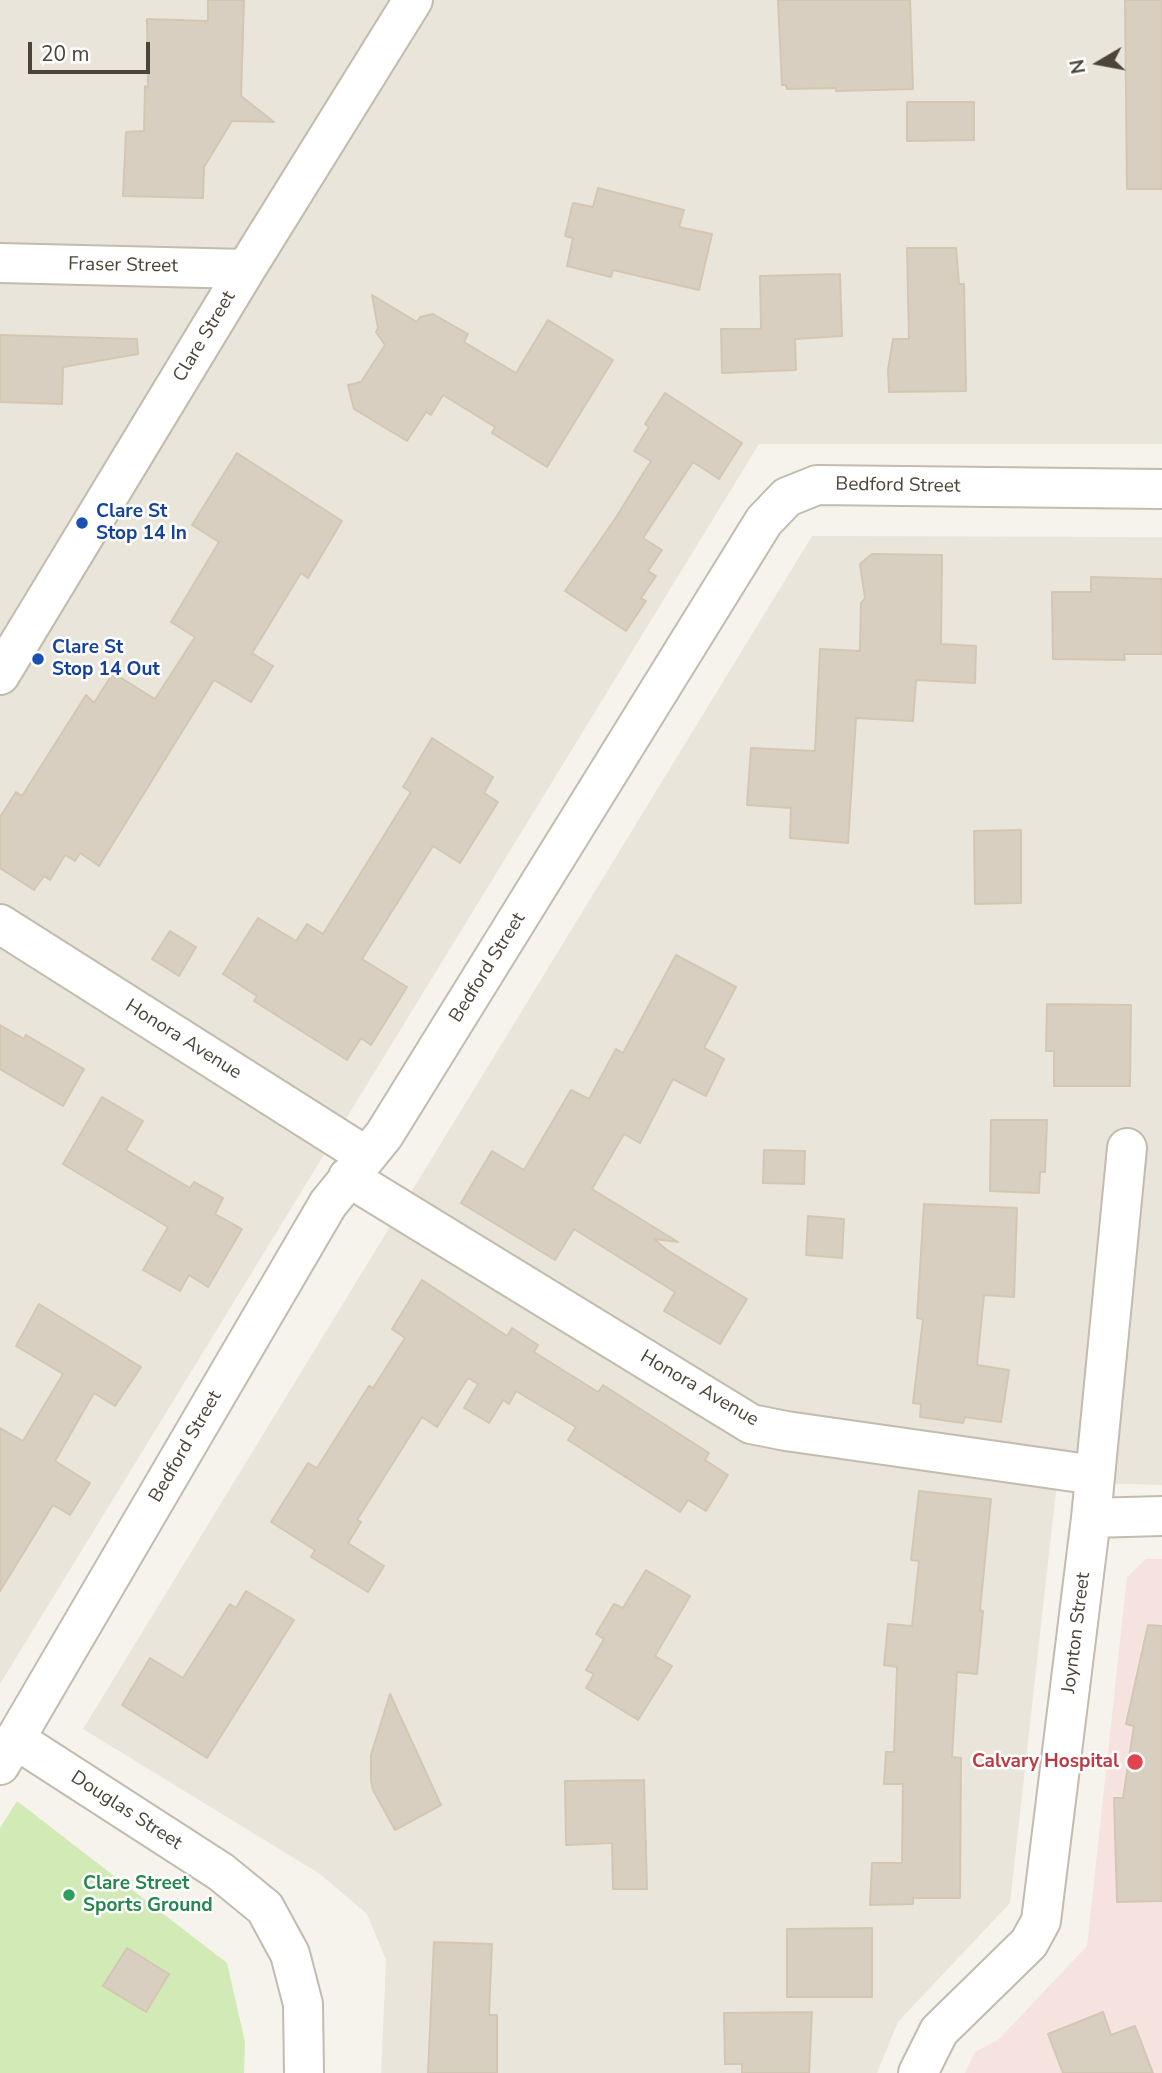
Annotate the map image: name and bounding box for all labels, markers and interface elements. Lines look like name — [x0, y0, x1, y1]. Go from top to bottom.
scale bar — [32, 28, 154, 72]
north arrow — [1064, 28, 1134, 98]
text: 20 m — [41, 40, 90, 68]
text: N — [1064, 57, 1092, 76]
street label: Fraser Street — [68, 254, 178, 278]
street label: Clare Street — [169, 287, 241, 387]
street label: Bedford Street — [835, 474, 961, 498]
place label: Clare St Stop 14 In — [96, 501, 187, 545]
marker: Clare St Stop 14 In — [74, 515, 90, 531]
place label: Clare St Stop 14 Out — [52, 637, 160, 681]
marker: Clare St Stop 14 Out — [30, 651, 46, 667]
street label: Bedford Street — [445, 909, 531, 1027]
street label: Honora Avenue — [121, 995, 245, 1085]
street label: Honora Avenue — [636, 1346, 762, 1432]
street label: Bedford Street — [145, 1387, 227, 1507]
street label: Joynton Street — [1058, 1571, 1096, 1695]
place label: Calvary Hospital — [972, 1751, 1119, 1773]
marker: Calvary Hospital — [1125, 1752, 1145, 1772]
street label: Douglas Street — [66, 1767, 186, 1855]
place label: Clare Street Sports Ground — [83, 1873, 213, 1917]
marker: Clare Street Sports Ground — [61, 1887, 77, 1903]

